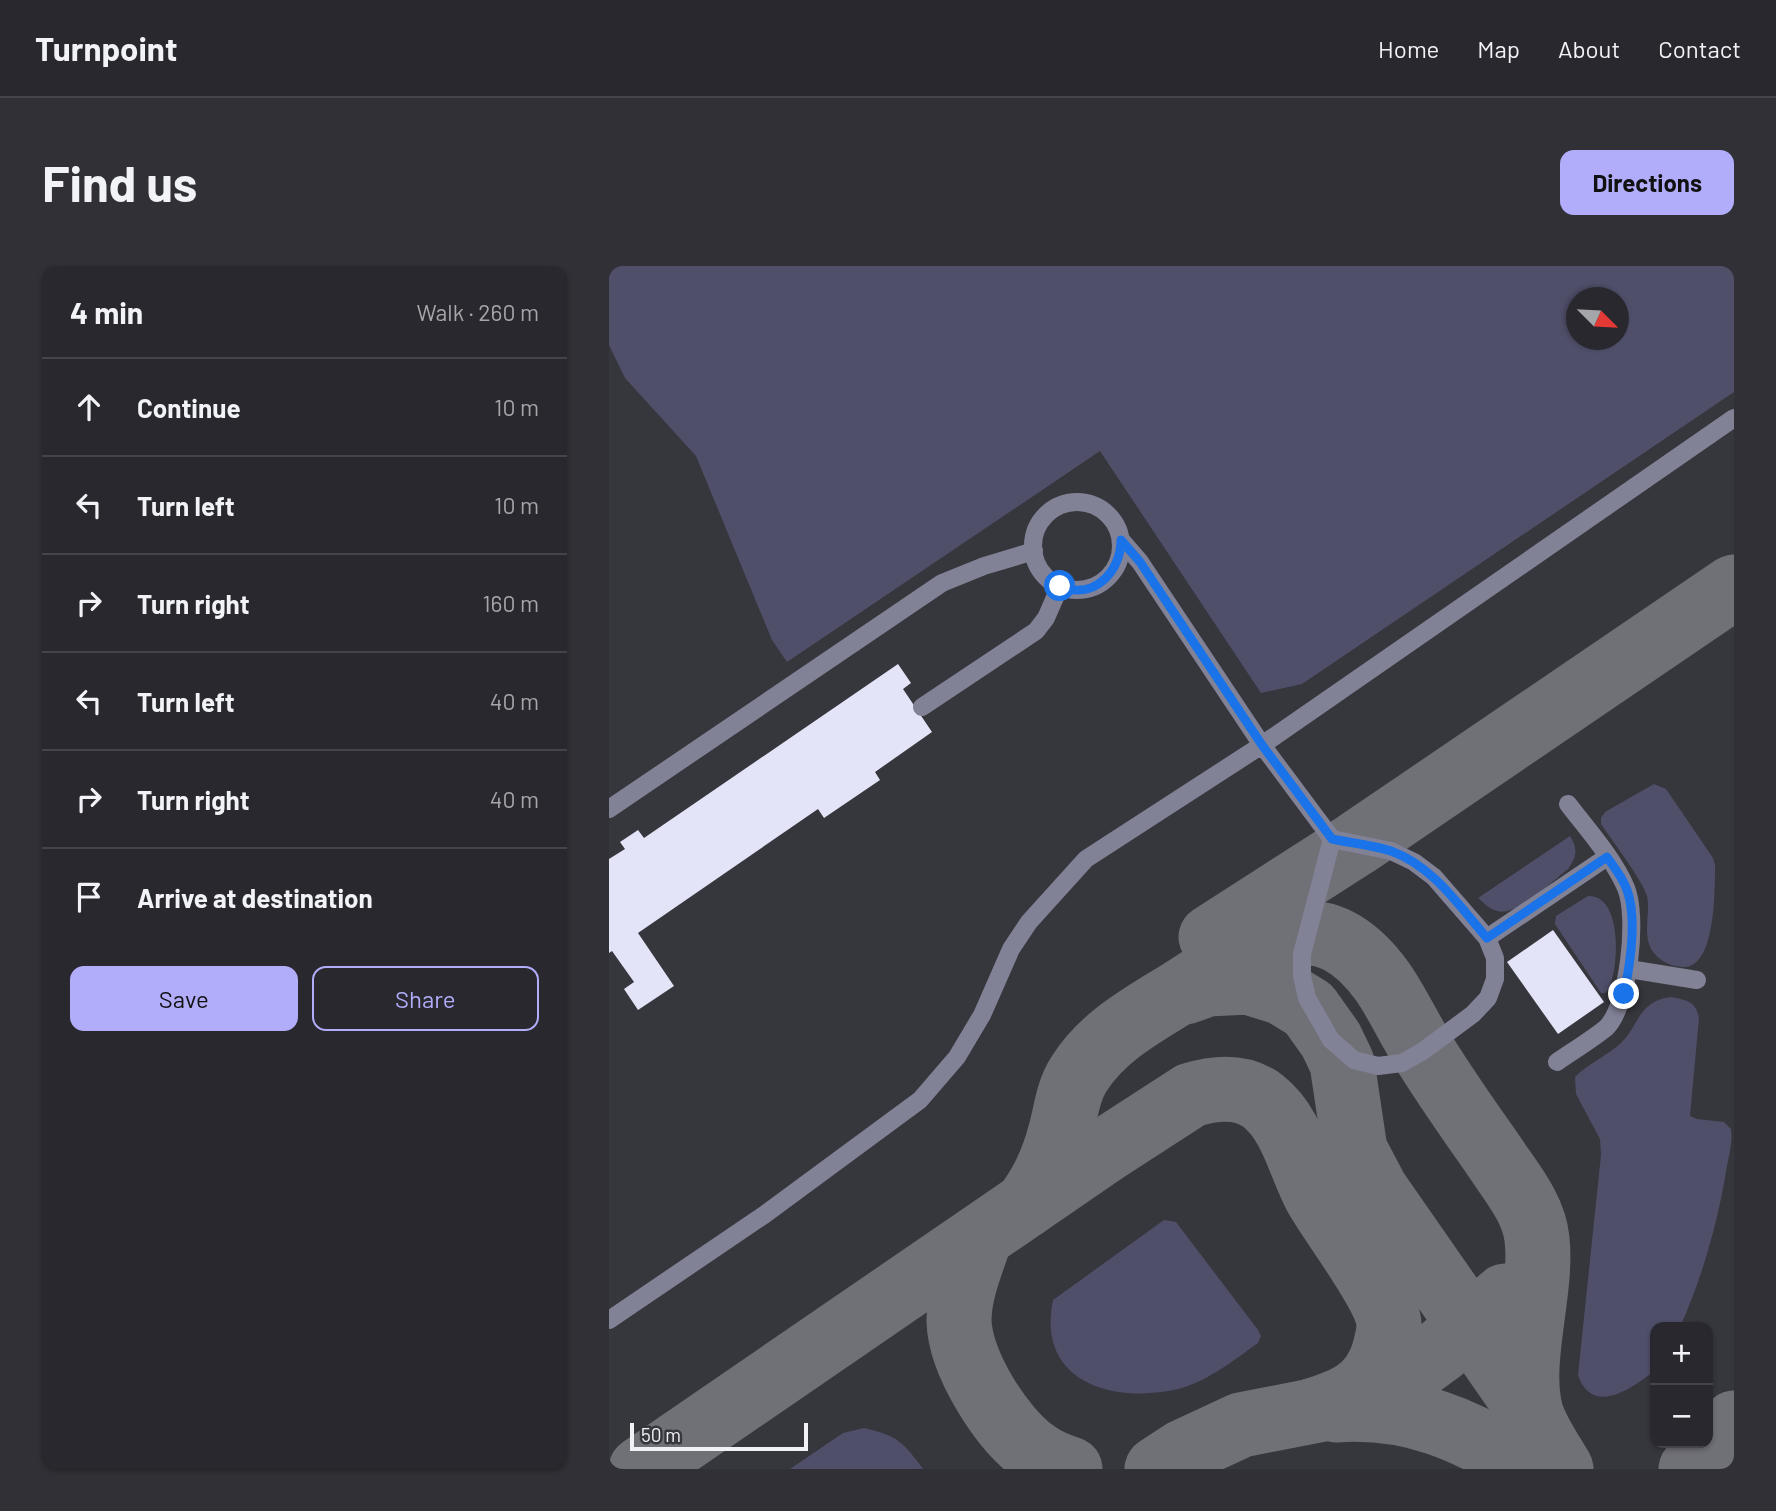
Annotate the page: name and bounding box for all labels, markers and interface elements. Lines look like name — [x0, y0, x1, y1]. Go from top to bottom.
text: Turnpoint — [35, 28, 177, 68]
text: Home — [1378, 34, 1439, 63]
text: Map — [1477, 34, 1520, 63]
text: About — [1558, 34, 1620, 63]
text: Contact — [1658, 34, 1741, 63]
button: Directions — [1560, 150, 1734, 215]
text: Find us — [42, 153, 197, 212]
north arrow — [1566, 287, 1629, 350]
text: 4 min — [70, 294, 143, 330]
text: Walk · 260 m — [417, 298, 539, 326]
icon: ahead — [70, 388, 108, 426]
text: Continue — [137, 392, 241, 423]
text: 10 m — [494, 393, 539, 421]
icon: left — [70, 486, 108, 524]
text: Turn left — [137, 490, 235, 521]
text: 10 m — [494, 491, 539, 519]
route start — [1044, 570, 1075, 601]
icon: right — [70, 584, 108, 622]
text: Turn right — [137, 588, 250, 619]
text: 160 m — [482, 589, 539, 617]
icon: left — [70, 682, 108, 720]
text: Turn left — [137, 686, 235, 717]
text: 40 m — [490, 687, 539, 715]
icon: right — [70, 780, 108, 818]
text: Turn right — [137, 784, 250, 815]
text: 40 m — [490, 785, 539, 813]
icon: arrive — [70, 878, 108, 916]
text: Arrive at destination — [137, 882, 373, 913]
button: Save — [70, 966, 298, 1031]
button: Share — [312, 966, 539, 1031]
route end — [1608, 978, 1639, 1009]
map controls — [1650, 1322, 1713, 1448]
button: + — [1650, 1322, 1713, 1385]
button: − — [1650, 1385, 1713, 1448]
scale bar — [630, 1420, 809, 1452]
text: 50 m — [641, 1423, 681, 1446]

